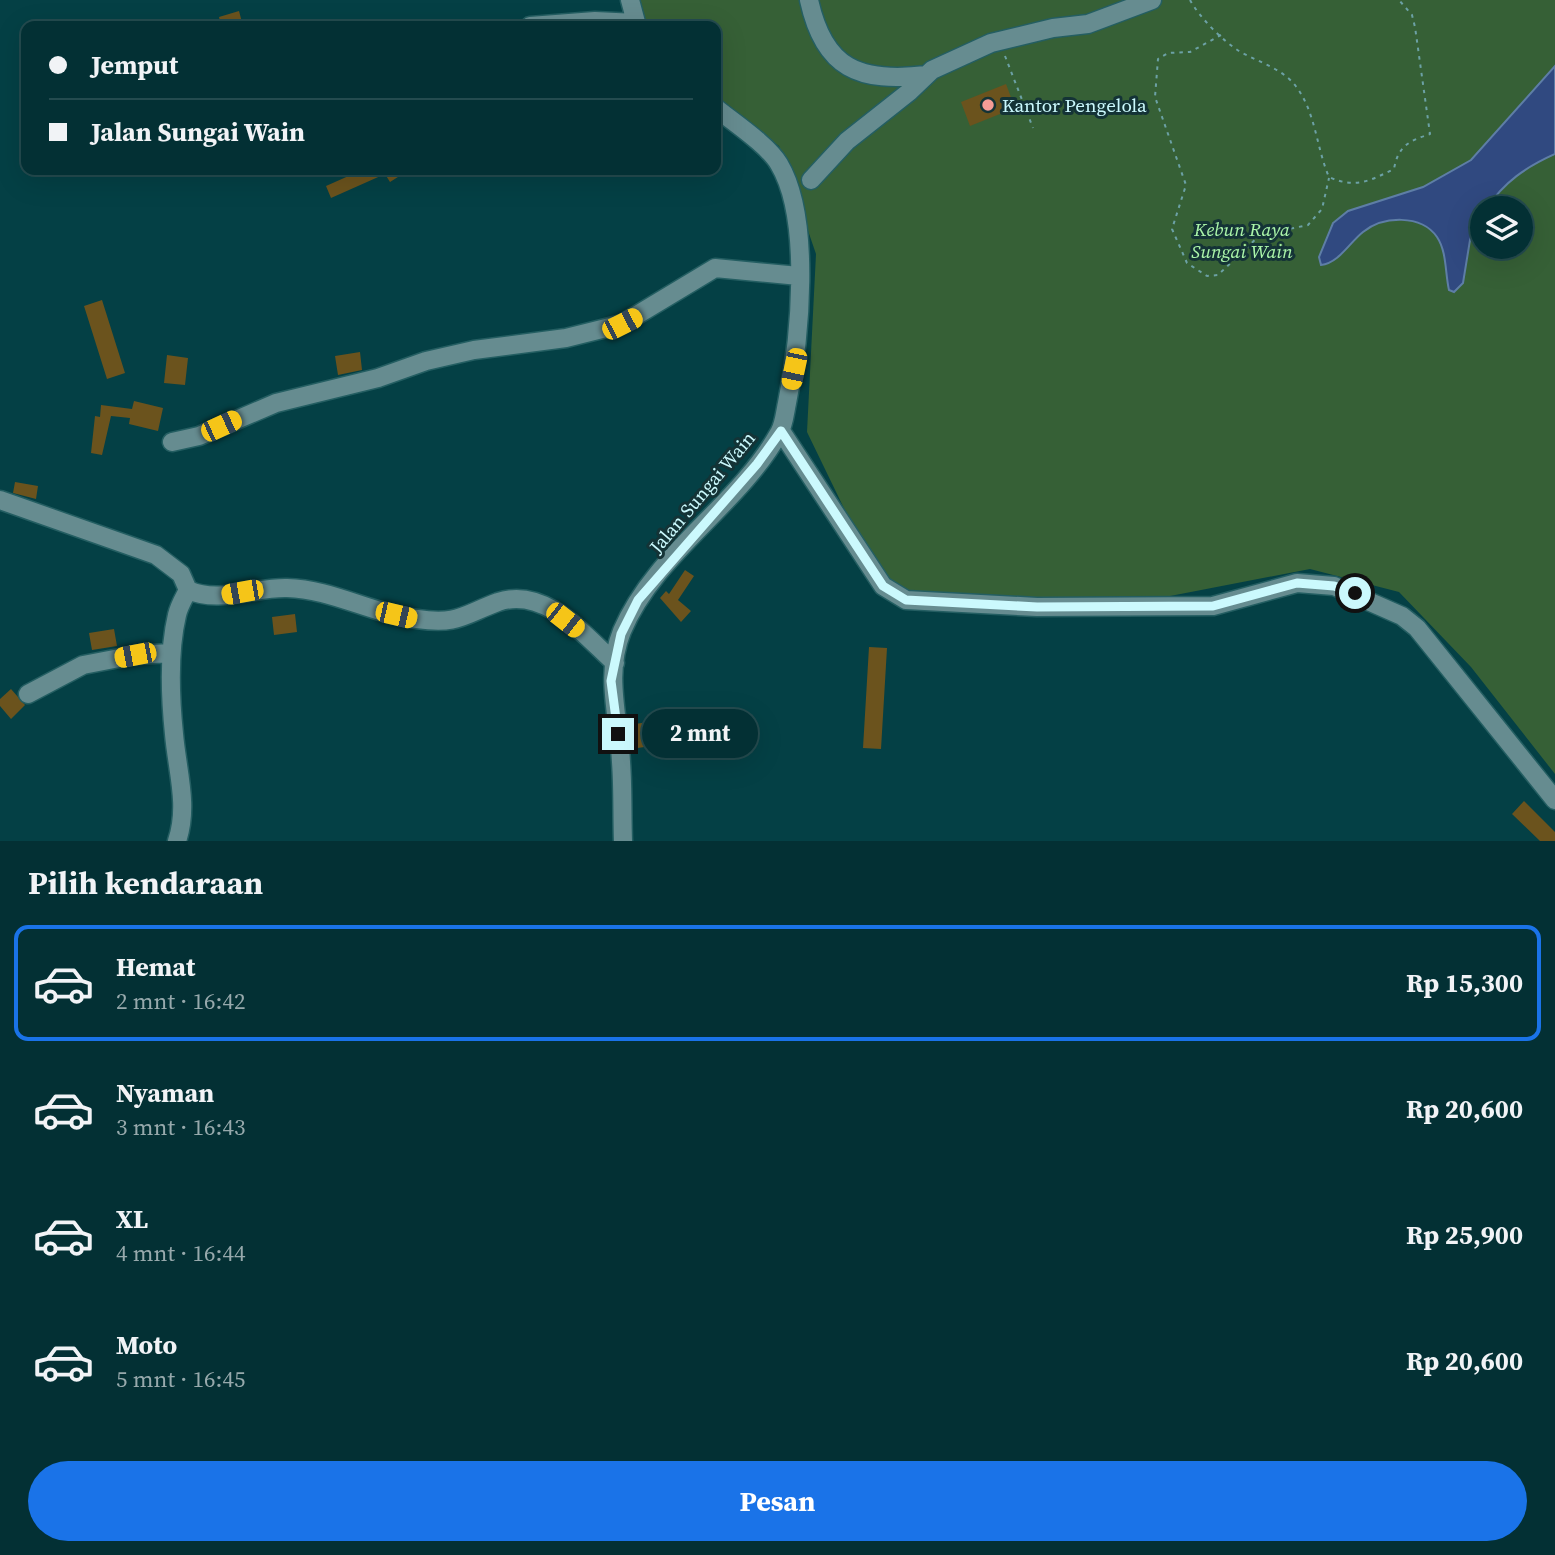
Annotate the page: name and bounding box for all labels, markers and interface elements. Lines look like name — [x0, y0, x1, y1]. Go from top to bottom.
text: Jemput — [91, 47, 178, 83]
place label: Kantor Pengelola — [1002, 92, 1147, 118]
marker: Kantor Pengelola — [980, 97, 996, 113]
text: Jalan Sungai Wain — [91, 114, 305, 150]
map controls — [1470, 196, 1533, 259]
button: layers — [1470, 196, 1533, 259]
park label: Kebun Raya Sungai Wain — [1191, 216, 1293, 264]
car — [599, 305, 646, 343]
car — [780, 346, 809, 392]
car — [198, 408, 245, 444]
street label: Jalan Sungai Wain — [643, 425, 761, 559]
route start — [1339, 577, 1371, 609]
car — [220, 578, 265, 606]
car — [542, 599, 589, 641]
car — [374, 600, 419, 630]
car — [113, 641, 158, 669]
callout: 2 mnt — [642, 710, 758, 758]
text: 2 mnt — [670, 717, 730, 749]
route end — [602, 718, 634, 750]
text: Pilih kendaraan — [28, 861, 263, 905]
text: Hemat — [116, 949, 195, 985]
icon: car — [32, 952, 95, 1015]
text: Rp 15,300 — [1406, 965, 1523, 1001]
text: 2 mnt · 16:42 — [116, 985, 245, 1017]
text: Nyaman — [116, 1075, 214, 1111]
icon: car — [32, 1078, 95, 1141]
text: Rp 20,600 — [1406, 1091, 1523, 1127]
text: 3 mnt · 16:43 — [116, 1111, 245, 1143]
text: XL — [116, 1201, 148, 1237]
icon: car — [32, 1204, 95, 1267]
text: Rp 25,900 — [1406, 1217, 1523, 1253]
text: 4 mnt · 16:44 — [116, 1237, 245, 1269]
text: Moto — [116, 1327, 177, 1363]
icon: car — [32, 1330, 95, 1393]
text: Rp 20,600 — [1406, 1343, 1523, 1379]
text: 5 mnt · 16:45 — [116, 1363, 245, 1395]
button: Pesan — [28, 1461, 1527, 1541]

